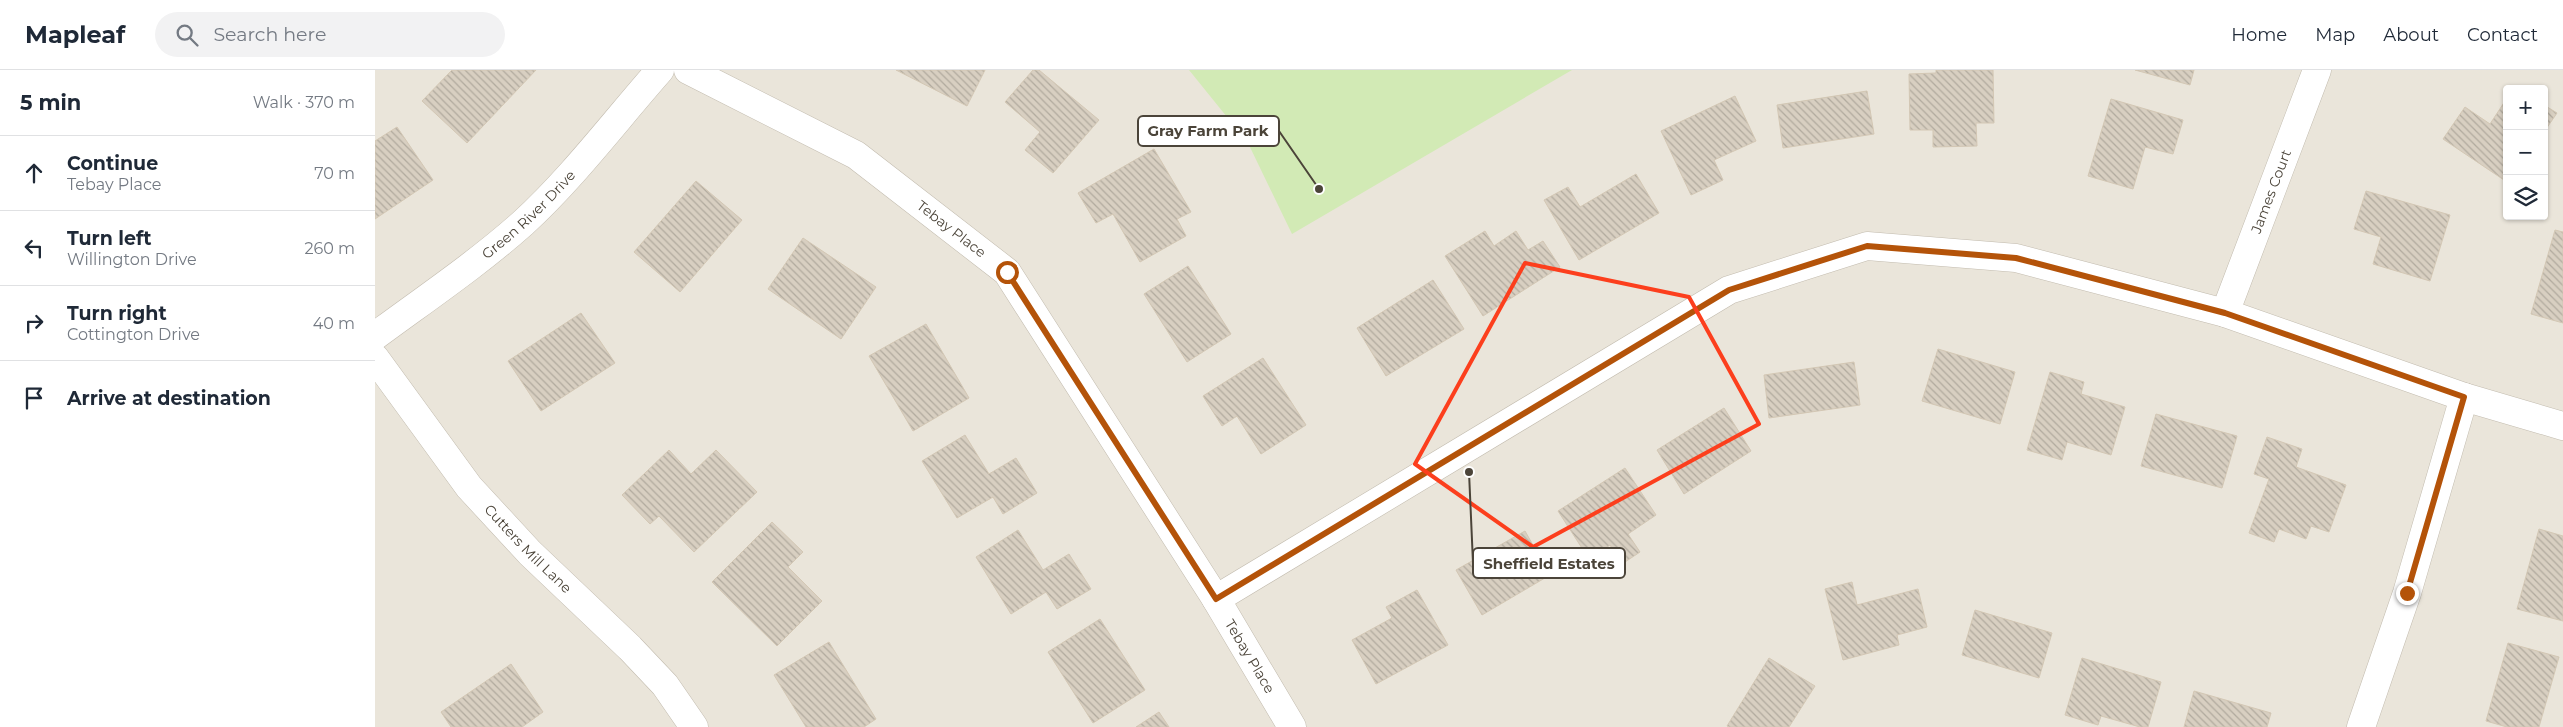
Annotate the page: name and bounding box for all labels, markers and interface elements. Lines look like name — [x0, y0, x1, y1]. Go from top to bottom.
search box — [155, 12, 505, 57]
text: Mapleaf — [25, 20, 125, 49]
icon: search — [173, 21, 201, 49]
text: Search here — [213, 23, 326, 46]
text: Home — [2231, 24, 2287, 46]
text: Map — [2315, 24, 2355, 46]
text: About — [2383, 24, 2439, 46]
text: Contact — [2467, 24, 2538, 46]
map controls — [2503, 85, 2548, 220]
button: + — [2503, 85, 2548, 130]
text: 5 min — [20, 90, 81, 115]
text: Walk · 370 m — [253, 93, 355, 112]
callout: Gray Farm Park — [1138, 116, 1279, 146]
text: Gray Farm Park — [1147, 121, 1269, 140]
button: − — [2503, 130, 2548, 175]
street label: James Court — [2247, 147, 2295, 237]
text: Continue — [67, 152, 158, 175]
icon: ahead — [20, 159, 48, 187]
text: 70 m — [314, 164, 355, 183]
street label: Green River Drive — [478, 166, 579, 263]
text: Tebay Place — [67, 175, 162, 194]
button: layers — [2503, 175, 2548, 220]
street label: Tebay Place — [913, 196, 990, 261]
text: Turn left — [67, 227, 152, 250]
icon: left — [20, 234, 48, 262]
text: 260 m — [304, 239, 355, 258]
text: Willington Drive — [67, 250, 197, 269]
route start — [996, 261, 1019, 284]
text: Turn right — [67, 302, 167, 325]
icon: right — [20, 309, 48, 337]
text: 40 m — [313, 314, 355, 333]
text: Cottington Drive — [67, 325, 200, 344]
icon: arrive — [20, 384, 48, 412]
text: Arrive at destination — [67, 387, 271, 410]
street label: Cutters Mill Lane — [480, 500, 576, 597]
callout: Sheffield Estates — [1473, 548, 1625, 578]
text: Sheffield Estates — [1483, 554, 1615, 573]
route end — [2396, 582, 2419, 605]
street label: Tebay Place — [1221, 616, 1279, 696]

